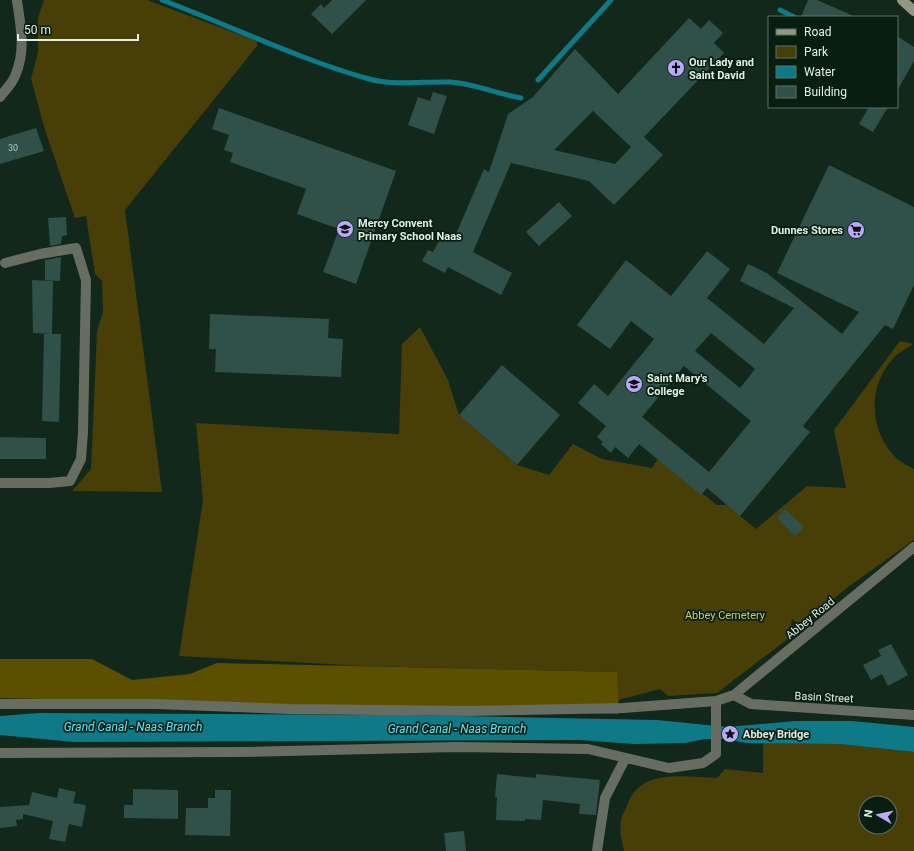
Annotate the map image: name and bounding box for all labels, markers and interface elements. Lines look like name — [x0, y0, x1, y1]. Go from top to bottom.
scale bar — [18, 16, 138, 42]
legend — [768, 16, 898, 108]
text: 50 m — [24, 23, 51, 37]
text: Road — [804, 25, 832, 39]
text: Park — [804, 45, 829, 59]
place label: Our Lady and Saint David — [689, 56, 754, 82]
church icon: Our Lady and Saint David — [666, 58, 686, 78]
text: Water — [804, 65, 835, 79]
text: Building — [804, 85, 847, 99]
house number: 30 — [8, 143, 18, 153]
place label: Mercy Convent Primary School Naas — [358, 217, 462, 243]
school or university icon: Mercy Convent Primary School Naas — [335, 219, 355, 239]
supermarket icon: Dunnes Stores — [846, 220, 866, 240]
place label: Dunnes Stores — [771, 224, 843, 237]
place label: Saint Mary's College — [647, 372, 708, 398]
school or university icon: Saint Mary's College — [624, 374, 644, 394]
street label: Abbey Road — [784, 595, 837, 642]
park label: Abbey Cemetery — [685, 609, 766, 622]
street label: Basin Street — [794, 689, 854, 706]
water label: Grand Canal - Naas Branch — [64, 720, 202, 734]
water label: Grand Canal - Naas Branch — [388, 722, 526, 736]
place icon: Abbey Bridge — [720, 724, 740, 744]
place label: Abbey Bridge — [743, 728, 809, 741]
north arrow — [858, 795, 898, 835]
text: N — [862, 808, 876, 818]

